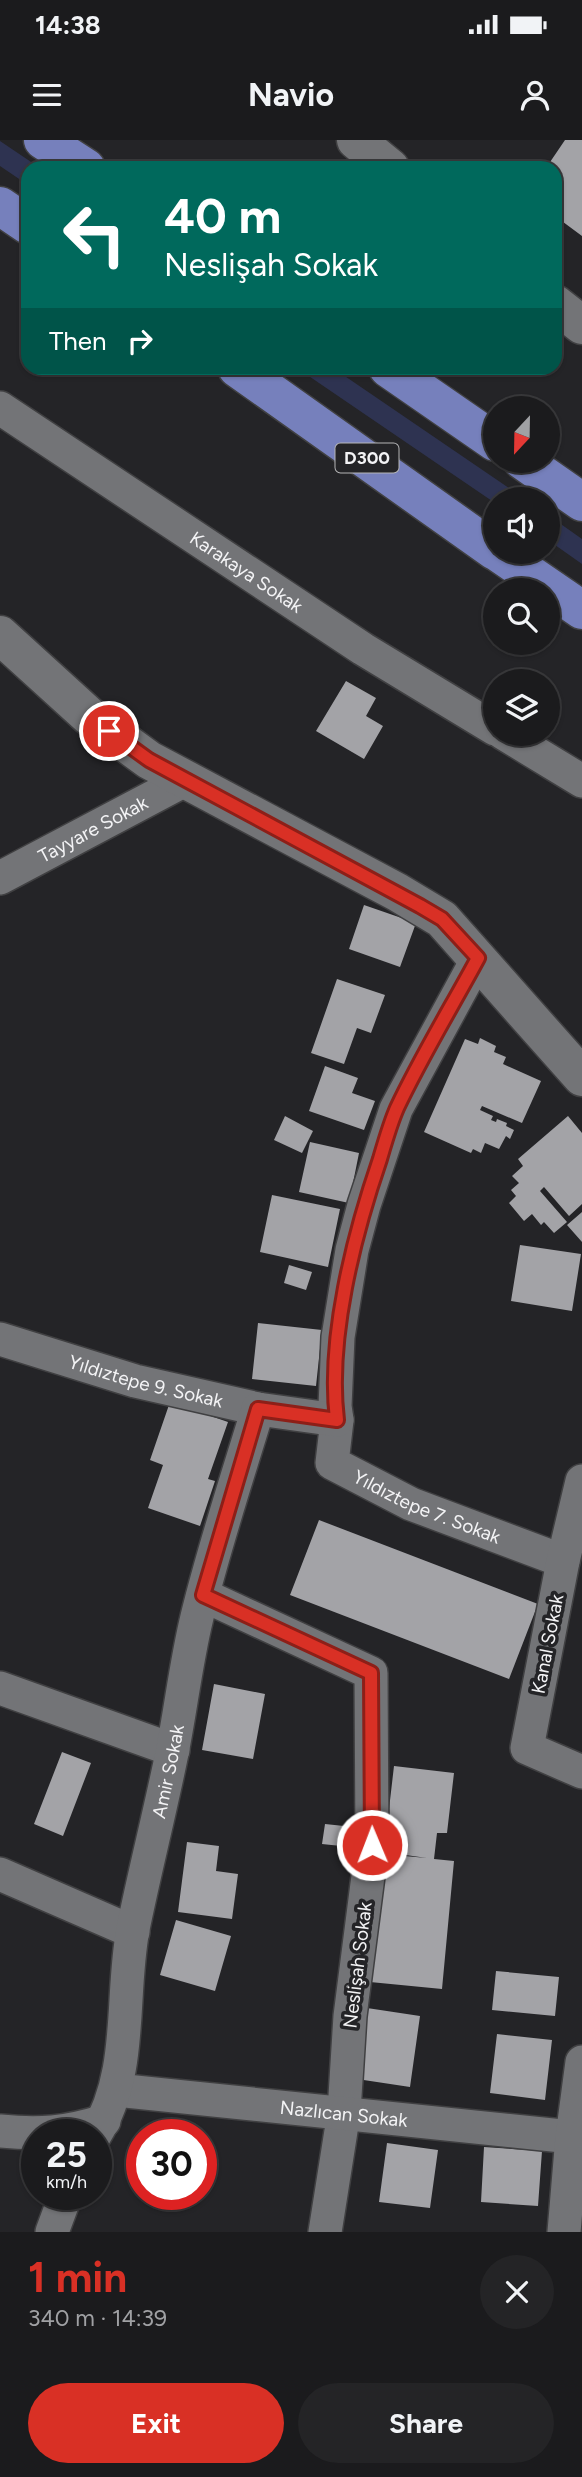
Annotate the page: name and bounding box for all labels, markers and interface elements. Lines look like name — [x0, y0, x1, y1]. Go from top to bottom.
text: 14:38 — [35, 9, 101, 41]
icon: menu — [28, 76, 66, 114]
text: Navio — [248, 76, 334, 114]
icon: person — [516, 76, 554, 114]
text: 40 m — [164, 186, 281, 245]
icon: left — [49, 189, 140, 280]
text: Neslişah Sokak — [164, 246, 378, 284]
icon: right — [121, 322, 159, 360]
text: Then — [49, 325, 107, 357]
north arrow — [483, 396, 560, 472]
map controls — [483, 396, 560, 746]
road number: D300 — [336, 444, 398, 472]
button: sound — [483, 487, 560, 564]
street label: Karakaya Sokak — [186, 526, 308, 618]
button: search — [483, 578, 560, 655]
button: layers — [483, 669, 560, 746]
pin — [79, 701, 139, 761]
icon: arrive — [90, 712, 128, 750]
street label: Tayyare Sokak — [34, 791, 152, 868]
street label: Yıldıztepe 9. Sokak — [66, 1350, 226, 1413]
street label: Yıldıztepe 7. Sokak — [349, 1465, 504, 1549]
street label: Kanal Sokak — [527, 1592, 569, 1696]
street label: Amir Sokak — [147, 1722, 189, 1821]
position arrow — [335, 1808, 409, 1882]
street label: Neslişah Sokak — [338, 1900, 377, 2030]
street label: Nazlıcan Sokak — [279, 2096, 410, 2132]
speed limit sign: 30 — [126, 2119, 217, 2210]
text: 25 — [46, 2134, 87, 2176]
text: km/h — [46, 2171, 87, 2193]
text: 1 min — [28, 2252, 127, 2303]
button: close — [480, 2255, 554, 2329]
text: 340 m · 14:39 — [28, 2304, 167, 2332]
button: Exit — [28, 2383, 284, 2463]
button: Share — [298, 2383, 554, 2463]

